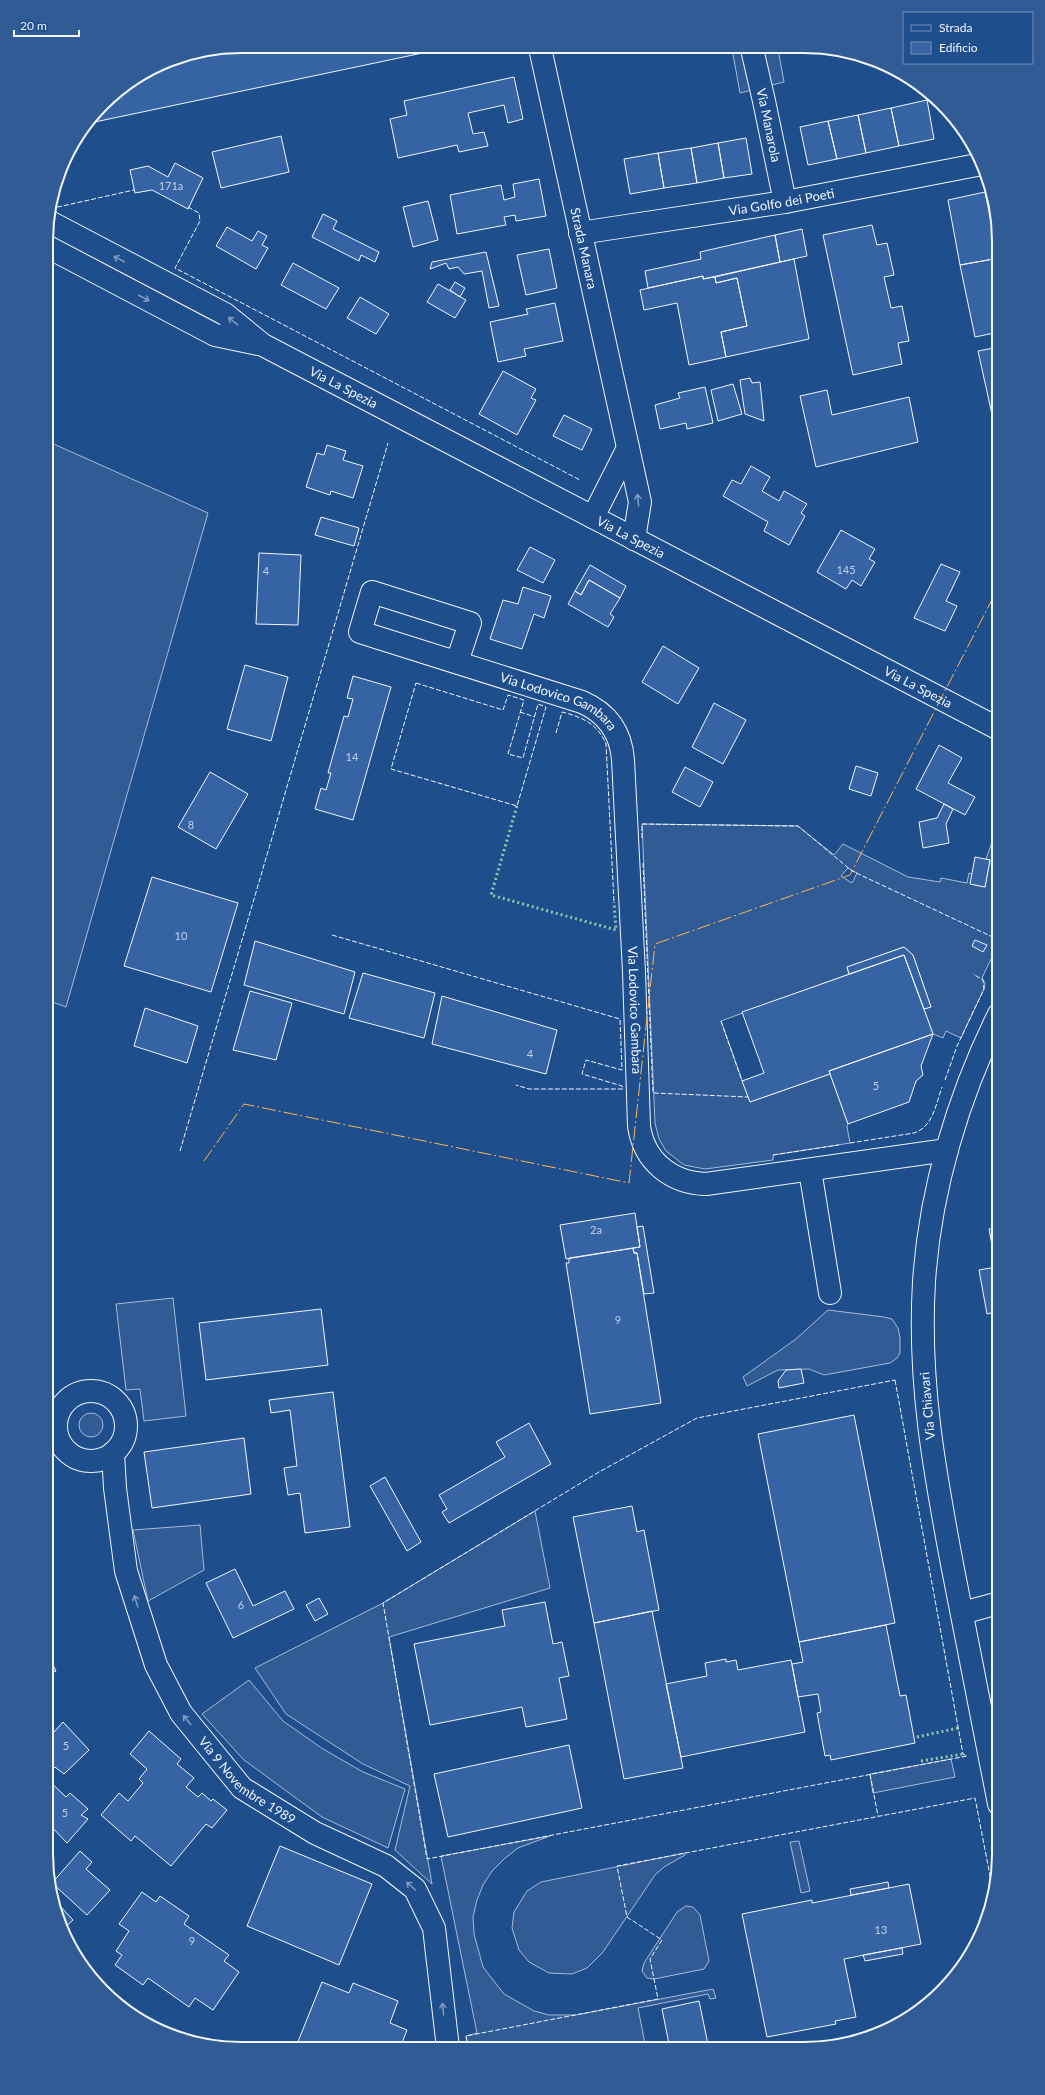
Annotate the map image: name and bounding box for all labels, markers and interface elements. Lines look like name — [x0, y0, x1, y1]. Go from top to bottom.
scale bar — [14, 12, 79, 38]
legend — [903, 12, 1033, 64]
text: 20 m — [20, 18, 47, 33]
text: Strada — [939, 20, 972, 35]
text: Edificio — [939, 40, 978, 55]
street label: Via Manarola — [753, 87, 785, 164]
house number: 171a — [159, 179, 183, 192]
street label: Via Golfo dei Poeti — [728, 185, 836, 218]
street label: Strada Manara — [567, 206, 601, 290]
one-way arrow — [113, 254, 125, 262]
one-way arrow — [138, 294, 150, 302]
one-way arrow — [227, 316, 238, 325]
street label: Via La Spezia — [307, 363, 381, 411]
one-way arrow — [635, 494, 642, 507]
street label: Via La Spezia — [594, 513, 668, 561]
house number: 145 — [836, 563, 856, 576]
house number: 4 — [263, 564, 270, 577]
street label: Via La Spezia — [881, 662, 955, 711]
street label: Via Lodovico Gambara — [498, 669, 621, 733]
house number: 14 — [346, 750, 359, 763]
house number: 8 — [188, 818, 194, 831]
house number: 10 — [175, 929, 188, 942]
street label: Via Lodovico Gambara — [625, 946, 645, 1074]
house number: 4 — [527, 1047, 534, 1060]
house number: 5 — [873, 1079, 879, 1092]
house number: 2a — [590, 1223, 602, 1236]
house number: 9 — [615, 1313, 621, 1326]
street label: Via Chiavari — [916, 1371, 938, 1441]
one-way arrow — [132, 1595, 139, 1608]
house number: 6 — [238, 1598, 244, 1611]
one-way arrow — [182, 1715, 191, 1726]
street label: Via 9 Novembre 1989 — [195, 1733, 299, 1827]
house number: 5 — [63, 1739, 69, 1752]
house number: 5 — [62, 1806, 68, 1819]
one-way arrow — [406, 1882, 416, 1891]
house number: 13 — [875, 1923, 887, 1936]
house number: 9 — [189, 1934, 195, 1947]
one-way arrow — [440, 2003, 447, 2016]

